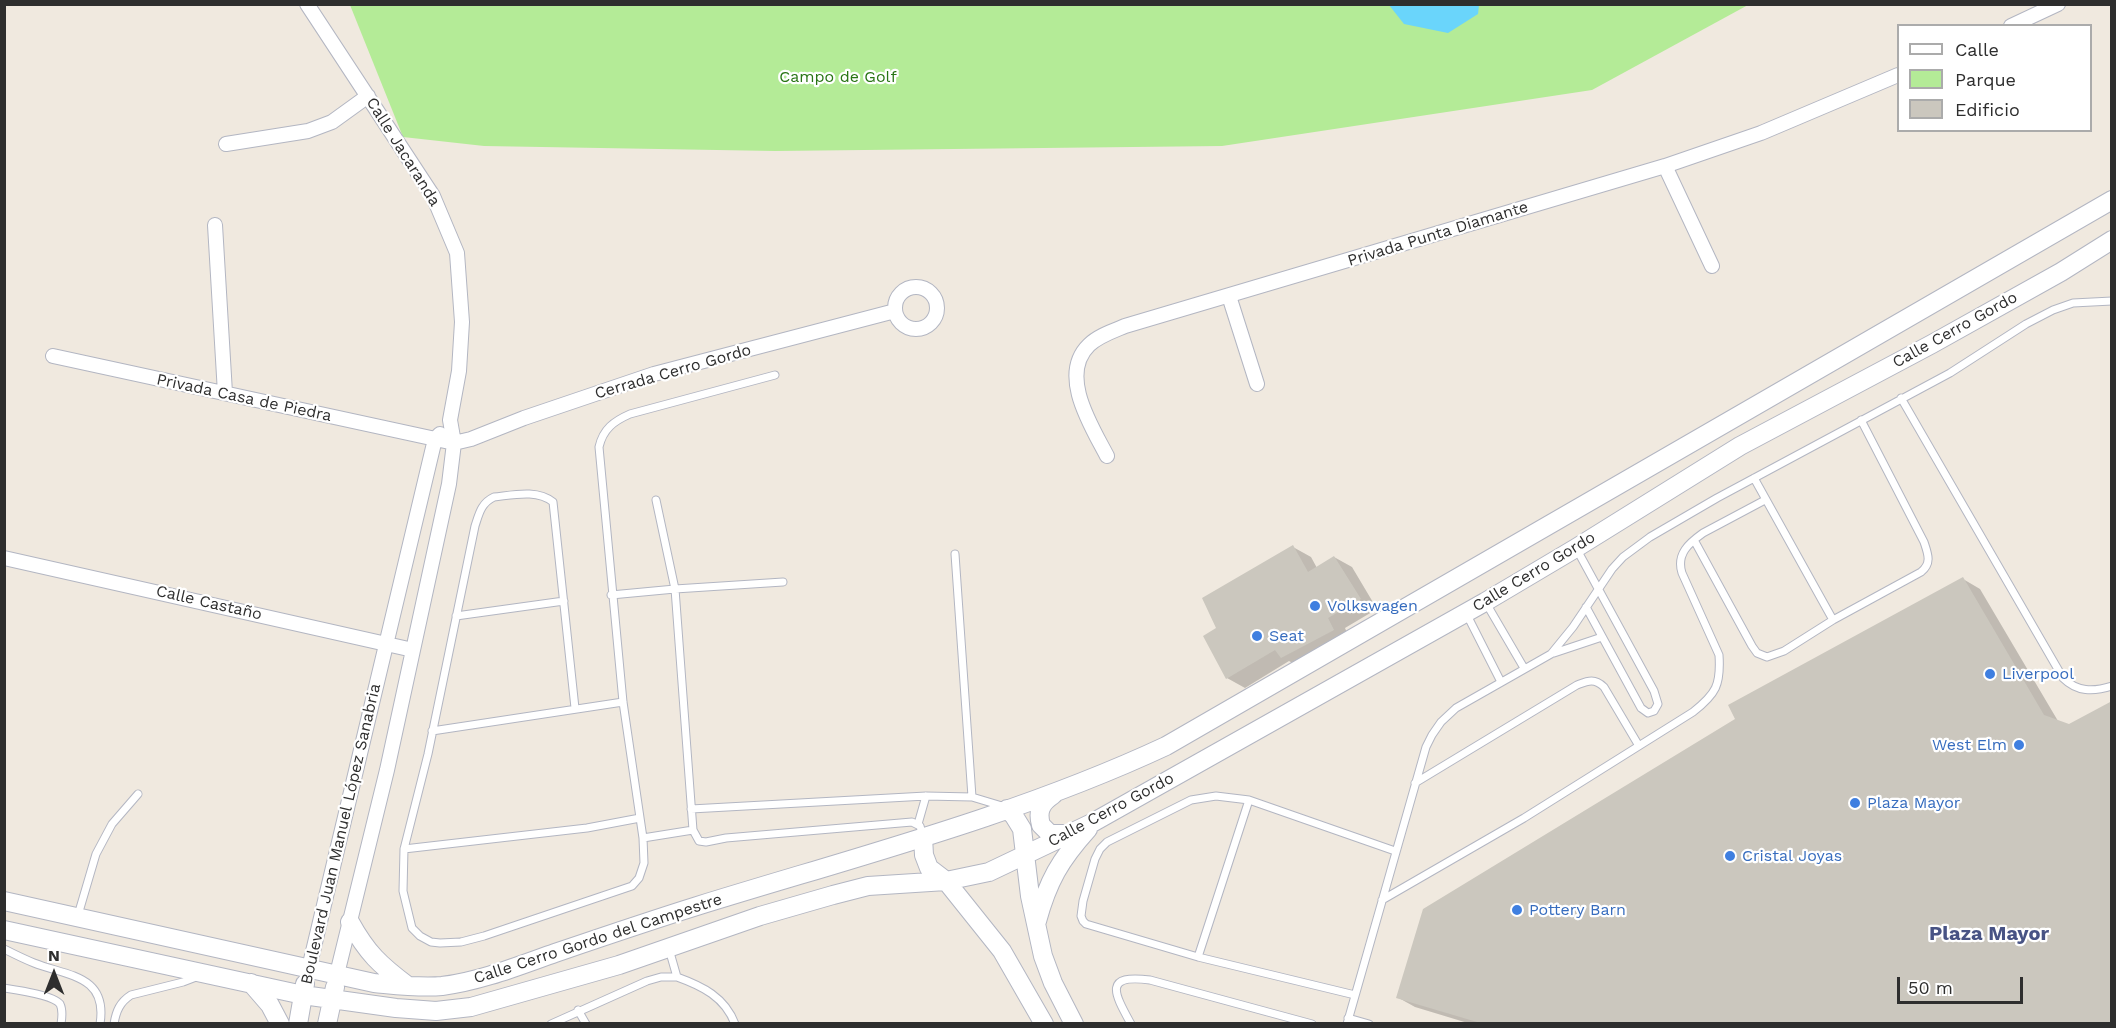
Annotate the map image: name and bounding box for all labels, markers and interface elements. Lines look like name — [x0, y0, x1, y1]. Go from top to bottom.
legend — [1897, 24, 2092, 132]
text: Calle — [1955, 39, 1999, 60]
park label: Campo de Golf — [779, 67, 897, 87]
text: Parque — [1955, 69, 2016, 90]
street label: Calle Jacaranda — [362, 94, 444, 210]
text: Edificio — [1955, 99, 2020, 120]
street label: Privada Punta Diamante — [1345, 197, 1531, 271]
street label: Calle Cerro Gordo — [1889, 288, 2021, 372]
street label: Cerrada Cerro Gordo — [593, 340, 753, 404]
street label: Privada Casa de Piedra — [155, 370, 333, 426]
street label: Calle Cerro Gordo — [1469, 528, 1599, 616]
street label: Calle Castaño — [154, 581, 264, 625]
place label: Volkswagen — [1327, 596, 1418, 616]
marker: Volkswagen — [1308, 599, 1322, 613]
place label: Seat — [1269, 626, 1304, 646]
marker: Seat — [1250, 629, 1264, 643]
place label: Liverpool — [2002, 664, 2074, 684]
marker: Liverpool — [1983, 667, 1997, 681]
street label: Boulevard Juan Manuel López Sanabria — [297, 682, 385, 986]
place label: West Elm — [1932, 735, 2007, 755]
marker: West Elm — [2012, 738, 2026, 752]
street label: Calle Cerro Gordo — [1045, 769, 1177, 851]
place label: Plaza Mayor — [1867, 793, 1960, 813]
marker: Plaza Mayor — [1848, 796, 1862, 810]
place label: Cristal Joyas — [1742, 846, 1842, 866]
marker: Cristal Joyas — [1723, 849, 1737, 863]
street label: Calle Cerro Gordo del Campestre — [471, 890, 725, 988]
place label: Pottery Barn — [1529, 900, 1626, 920]
marker: Pottery Barn — [1510, 903, 1524, 917]
district label: Plaza Mayor — [1929, 922, 2049, 946]
north arrow — [24, 944, 84, 1004]
text: N — [48, 946, 60, 965]
scale bar — [1900, 965, 2026, 1003]
text: 50 m — [1908, 977, 1953, 998]

